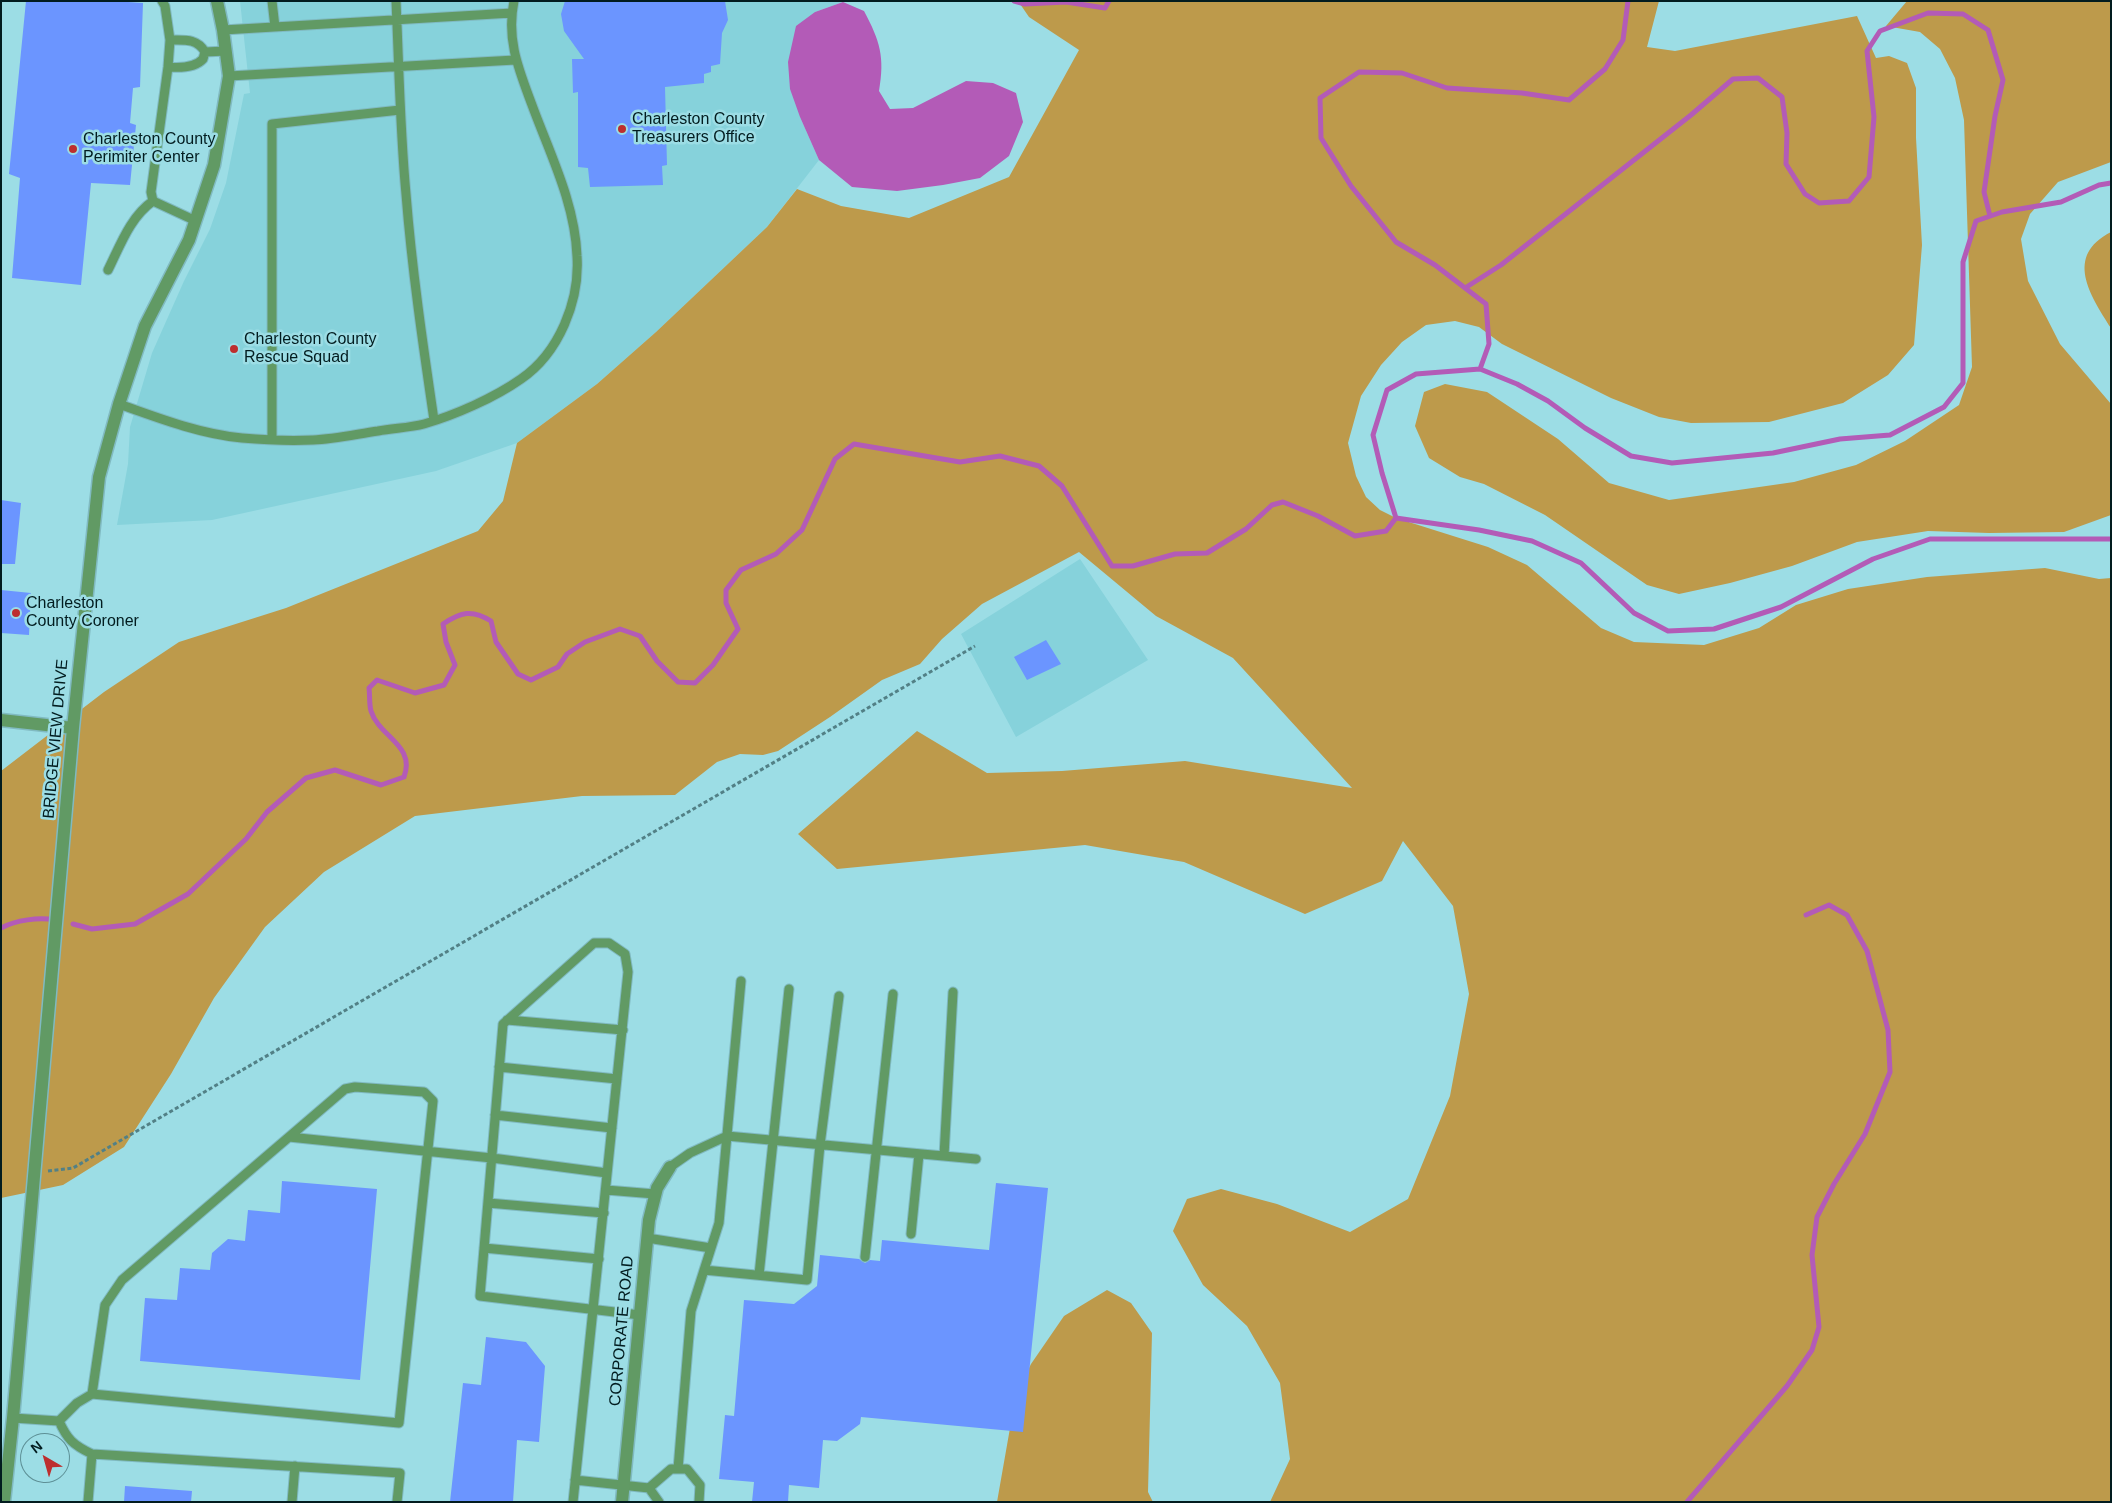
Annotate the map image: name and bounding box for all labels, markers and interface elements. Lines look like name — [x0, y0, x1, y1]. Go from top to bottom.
place label: Charleston County Treasurers Office — [632, 110, 765, 148]
marker: Charleston County Treasurers Office — [616, 123, 628, 135]
place label: Charleston County Perimiter Center — [83, 130, 216, 168]
marker: Charleston County Perimiter Center — [67, 143, 79, 155]
place label: Charleston County Rescue Squad — [244, 330, 377, 368]
marker: Charleston County Rescue Squad — [228, 343, 240, 355]
place label: Charleston County Coroner — [26, 594, 139, 632]
marker: Charleston County Coroner — [10, 607, 22, 619]
street label: BRIDGE VIEW DRIVE — [39, 658, 73, 820]
street label: CORPORATE ROAD — [606, 1255, 638, 1407]
north arrow — [20, 1433, 70, 1483]
text: N — [27, 1438, 45, 1456]

